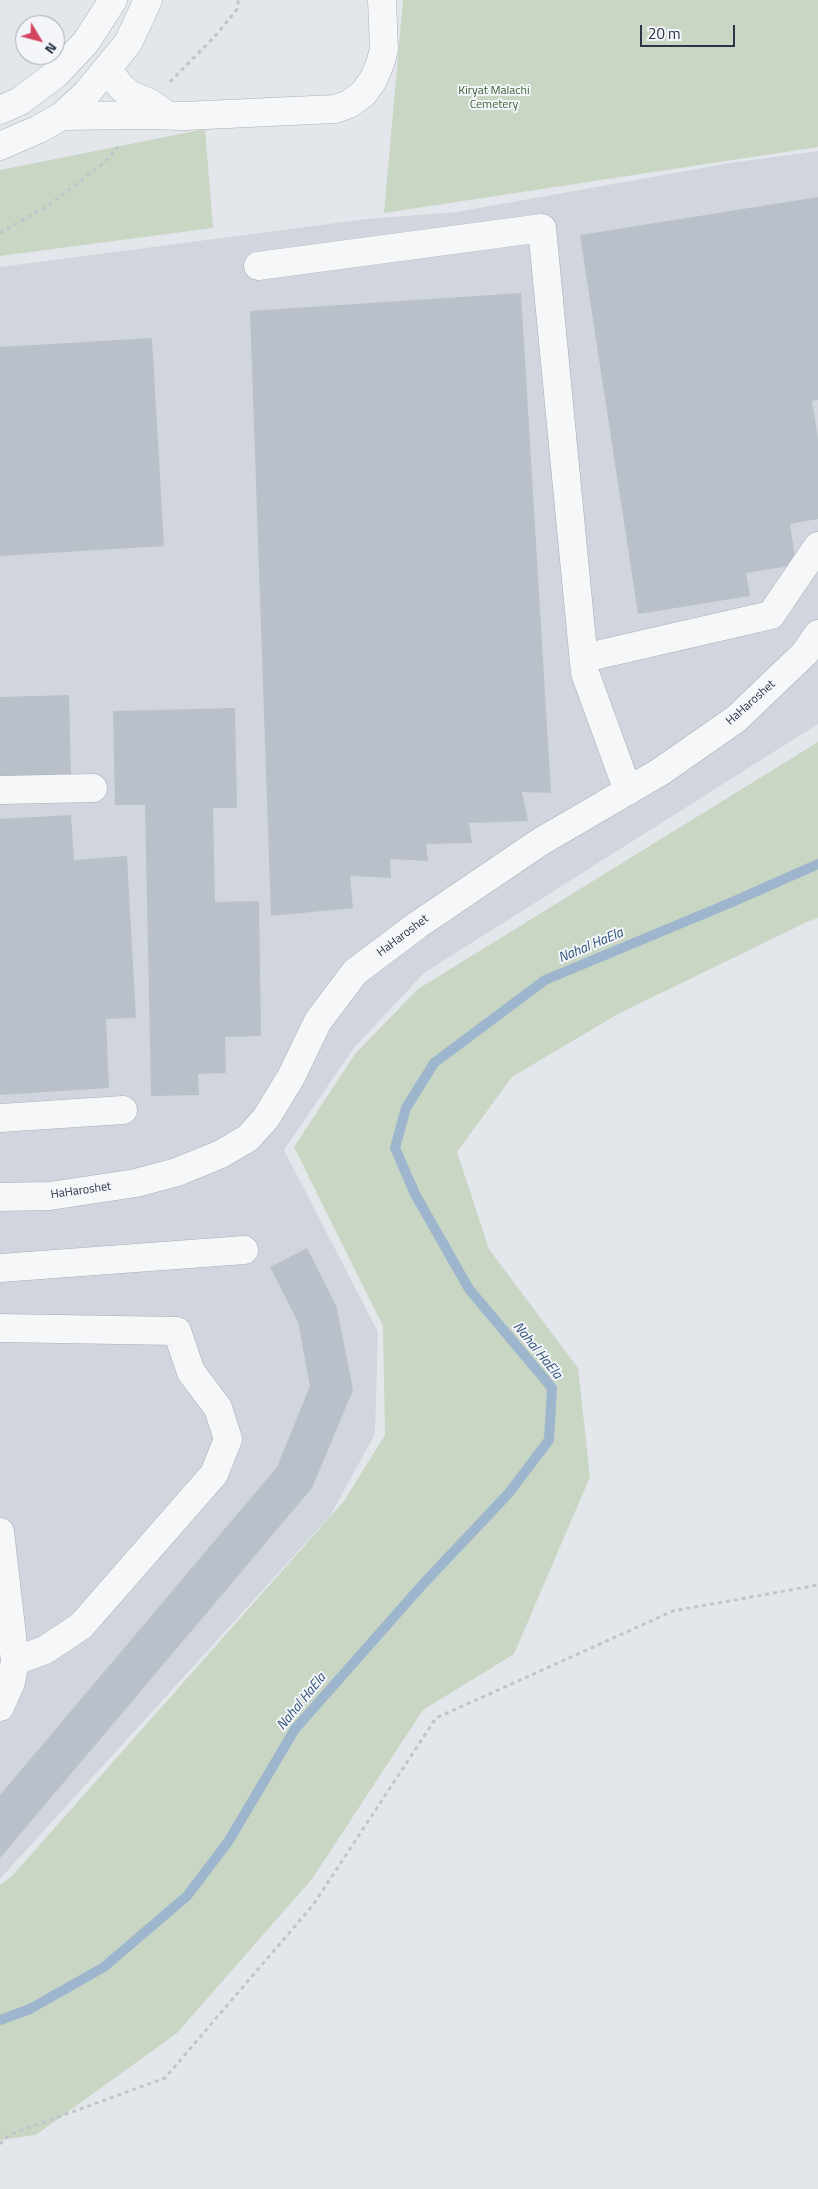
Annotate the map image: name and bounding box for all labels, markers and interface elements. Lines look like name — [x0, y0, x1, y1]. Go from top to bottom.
north arrow — [15, 15, 65, 65]
scale bar — [643, 15, 738, 47]
text: 20 m — [648, 22, 681, 45]
text: N — [40, 39, 63, 59]
park label: Kiryat Malachi Cemetery — [458, 84, 530, 112]
street label: HaHaroshet — [724, 677, 778, 729]
street label: HaHaroshet — [374, 912, 432, 960]
water label: Nahal HaEla — [556, 925, 626, 967]
street label: HaHaroshet — [50, 1180, 112, 1202]
water label: Nahal HaEla — [509, 1319, 565, 1383]
water label: Nahal HaEla — [274, 1670, 330, 1734]

